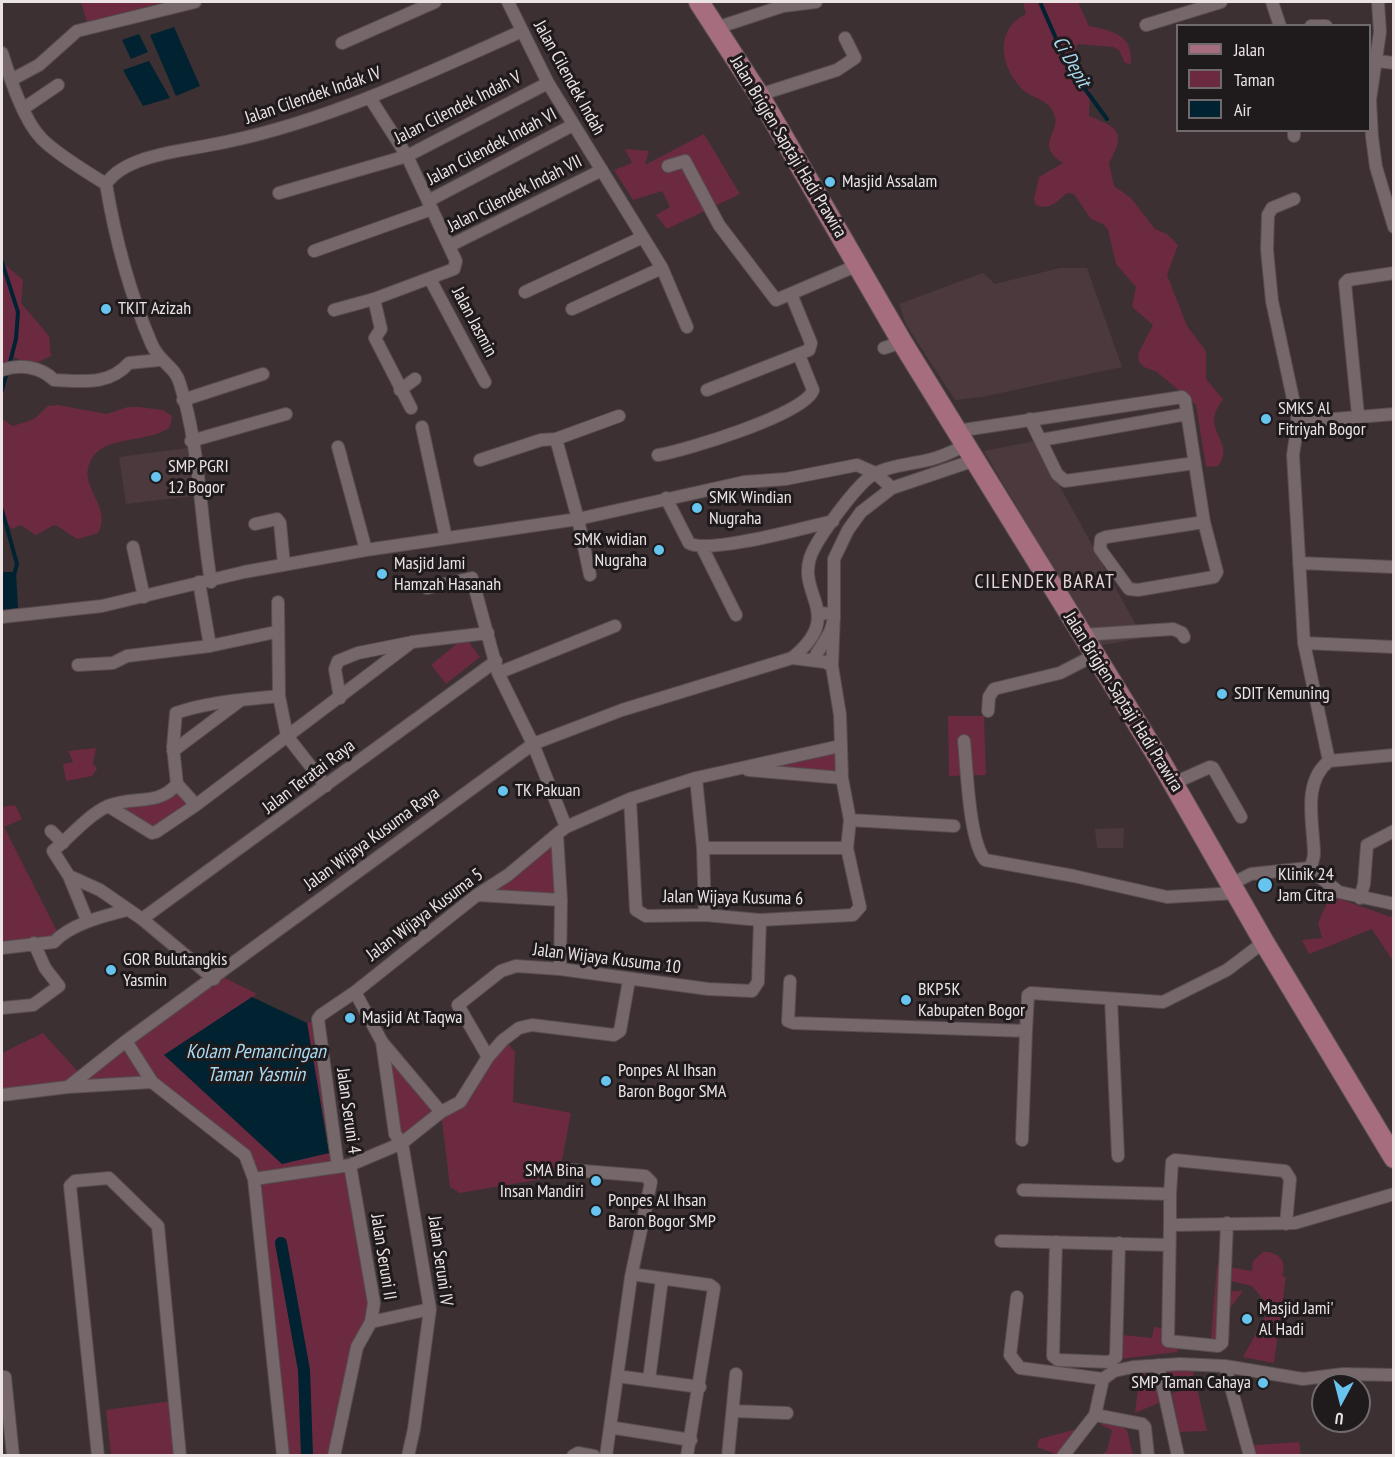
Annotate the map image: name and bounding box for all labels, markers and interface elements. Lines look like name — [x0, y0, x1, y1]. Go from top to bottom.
street label: Jalan Cilendek Indah — [529, 17, 609, 139]
legend — [1176, 24, 1371, 132]
water label: Ci Depit — [1047, 32, 1095, 92]
text: Jalan — [1234, 38, 1265, 61]
street label: Jalan Brigjen Saptaji Hadi Prawira — [725, 52, 851, 242]
street label: Jalan Cilendek Indak IV — [242, 63, 384, 129]
street label: Jalan Cilendek Indah V — [391, 67, 525, 149]
text: Taman — [1234, 68, 1275, 91]
text: Air — [1234, 98, 1251, 121]
street label: Jalan Cilendek Indah VI — [423, 104, 561, 190]
street label: Jalan Cilendek Indah VII — [444, 151, 586, 237]
place label: Masjid Assalam — [842, 171, 937, 193]
marker: Masjid Assalam — [823, 175, 837, 189]
street label: Jalan Jasmin — [447, 283, 501, 361]
place label: TKIT Azizah — [118, 298, 191, 320]
marker: TKIT Azizah — [99, 302, 113, 316]
place label: SMKS Al Fitriyah Bogor — [1278, 398, 1366, 440]
marker: SMKS Al Fitriyah Bogor — [1259, 412, 1273, 426]
place label: SMP PGRI 12 Bogor — [168, 456, 229, 498]
marker: SMP PGRI 12 Bogor — [149, 470, 163, 484]
place label: SMK Windian Nugraha — [709, 487, 792, 530]
marker: SMK Windian Nugraha — [690, 501, 704, 515]
place label: SMK widian Nugraha — [574, 529, 647, 572]
marker: SMK widian Nugraha — [652, 543, 666, 557]
place label: Masjid Jami Hamzah Hasanah — [394, 553, 501, 596]
marker: Masjid Jami Hamzah Hasanah — [375, 567, 389, 581]
district label: CILENDEK BARAT — [975, 570, 1115, 594]
street label: Jalan Brigjen Saptaji Hadi Prawira — [1059, 608, 1187, 796]
place label: SDIT Kemuning — [1234, 683, 1330, 705]
marker: SDIT Kemuning — [1215, 687, 1229, 701]
street label: Jalan Teratai Raya — [259, 735, 359, 819]
place label: TK Pakuan — [515, 780, 580, 802]
street label: Jalan Wijaya Kusuma Raya — [300, 783, 444, 895]
marker: TK Pakuan — [496, 784, 510, 798]
street label: Jalan Wijaya Kusuma 5 — [362, 864, 488, 966]
place label: Klinik 24 Jam Citra — [1278, 864, 1334, 906]
marker: Klinik 24 Jam Citra — [1256, 876, 1274, 894]
street label: Jalan Wijaya Kusuma 6 — [663, 886, 803, 910]
street label: Jalan Wijaya Kusuma 10 — [532, 939, 682, 979]
place label: GOR Bulutangkis Yasmin — [123, 949, 227, 992]
marker: GOR Bulutangkis Yasmin — [104, 963, 118, 977]
place label: BKP5K Kabupaten Bogor — [918, 979, 1025, 1022]
marker: BKP5K Kabupaten Bogor — [899, 993, 913, 1007]
place label: Masjid At Taqwa — [362, 1007, 462, 1029]
marker: Masjid At Taqwa — [343, 1011, 357, 1025]
water label: Kolam Pemancingan Taman Yasmin — [186, 1040, 326, 1087]
place label: Ponpes Al Ihsan Baron Bogor SMA — [618, 1060, 726, 1102]
street label: Jalan Seruni 4 — [331, 1067, 365, 1155]
marker: Ponpes Al Ihsan Baron Bogor SMA — [599, 1074, 613, 1088]
place label: SMA Bina Insan Mandiri — [500, 1160, 584, 1202]
marker: SMA Bina Insan Mandiri — [589, 1174, 603, 1188]
place label: Ponpes Al Ihsan Baron Bogor SMP — [608, 1190, 716, 1232]
marker: Ponpes Al Ihsan Baron Bogor SMP — [589, 1204, 603, 1218]
street label: Jalan Seruni II — [366, 1213, 400, 1301]
street label: Jalan Seruni IV — [423, 1215, 457, 1307]
place label: Masjid Jami' Al Hadi — [1259, 1298, 1334, 1340]
marker: Masjid Jami' Al Hadi — [1240, 1312, 1254, 1326]
place label: SMP Taman Cahaya — [1131, 1372, 1251, 1394]
north arrow — [1311, 1373, 1371, 1433]
marker: SMP Taman Cahaya — [1256, 1376, 1270, 1390]
text: U — [1334, 1408, 1344, 1429]

